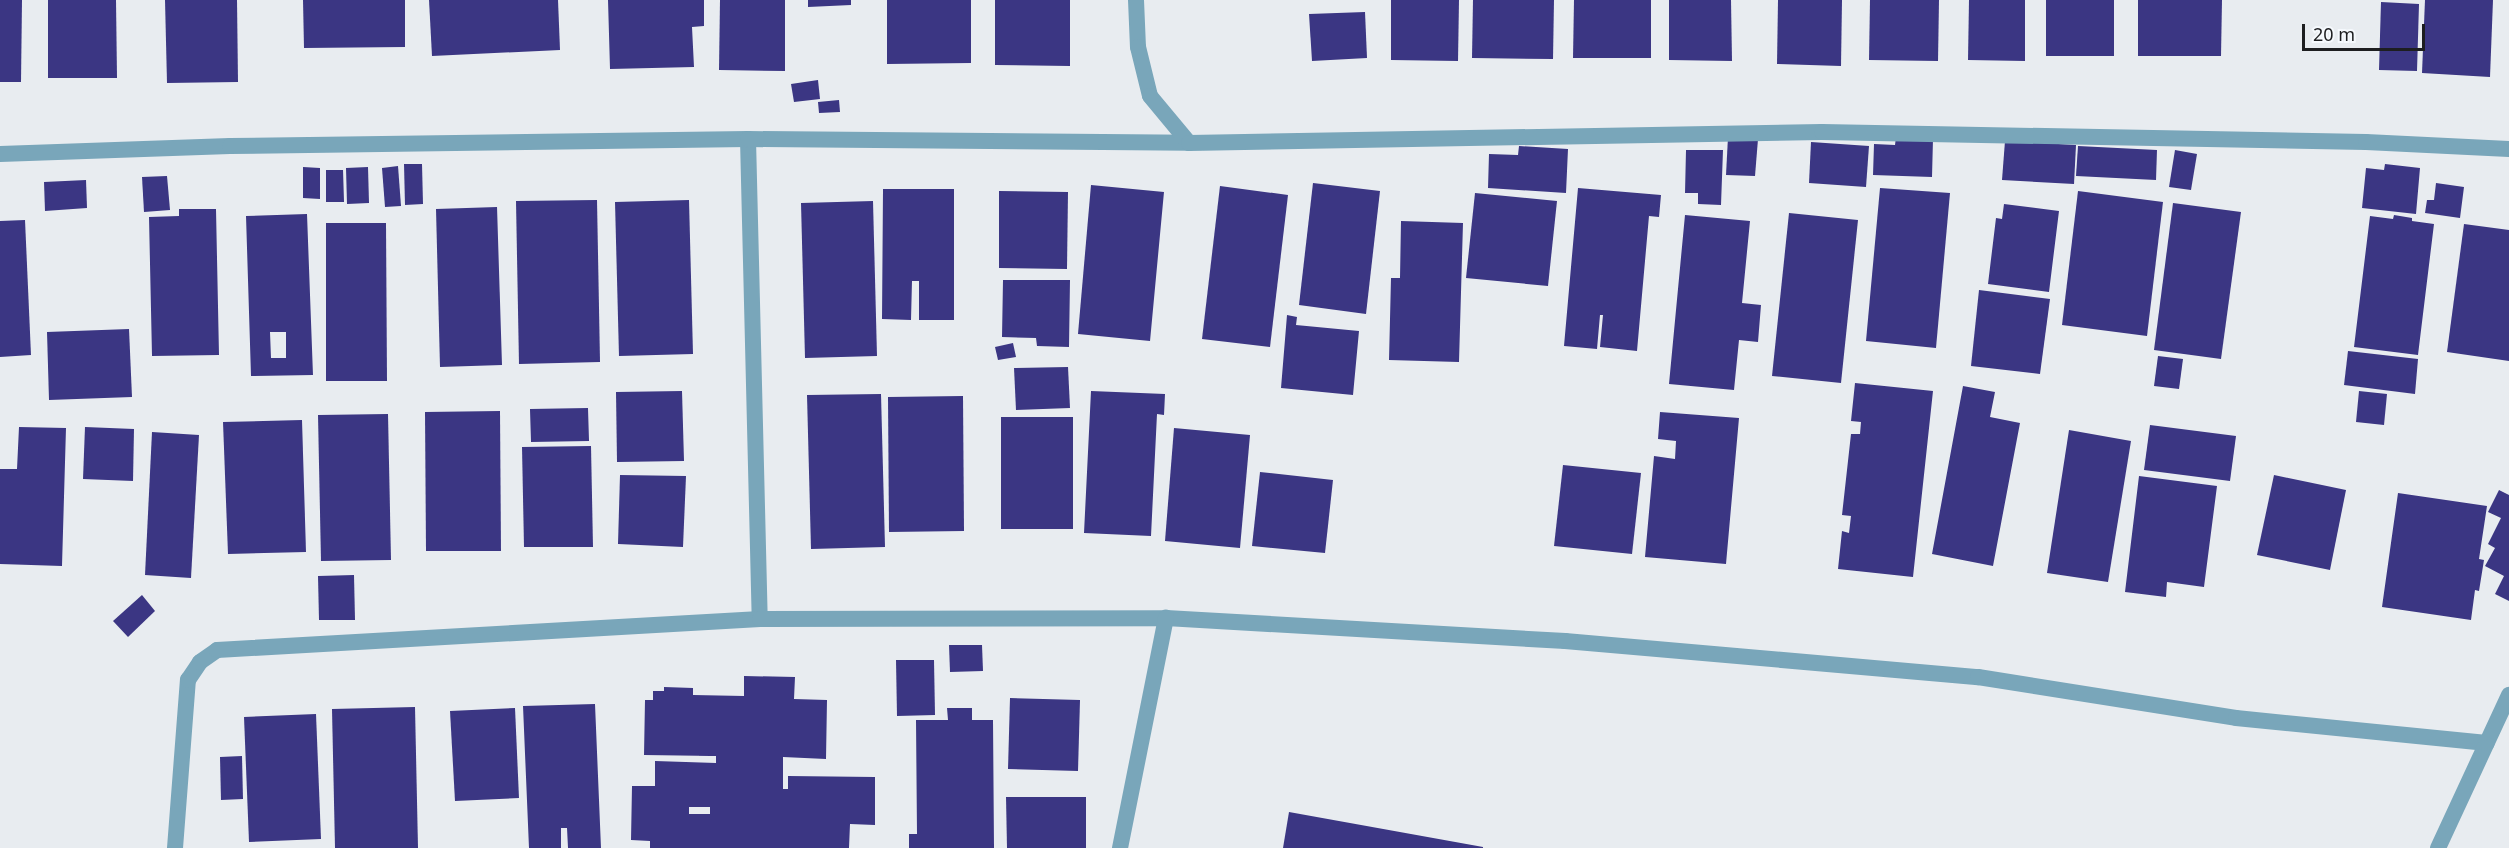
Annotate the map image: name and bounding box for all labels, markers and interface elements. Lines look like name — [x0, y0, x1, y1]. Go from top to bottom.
scale bar — [2305, 12, 2428, 50]
text: 20 m — [2313, 22, 2355, 46]

